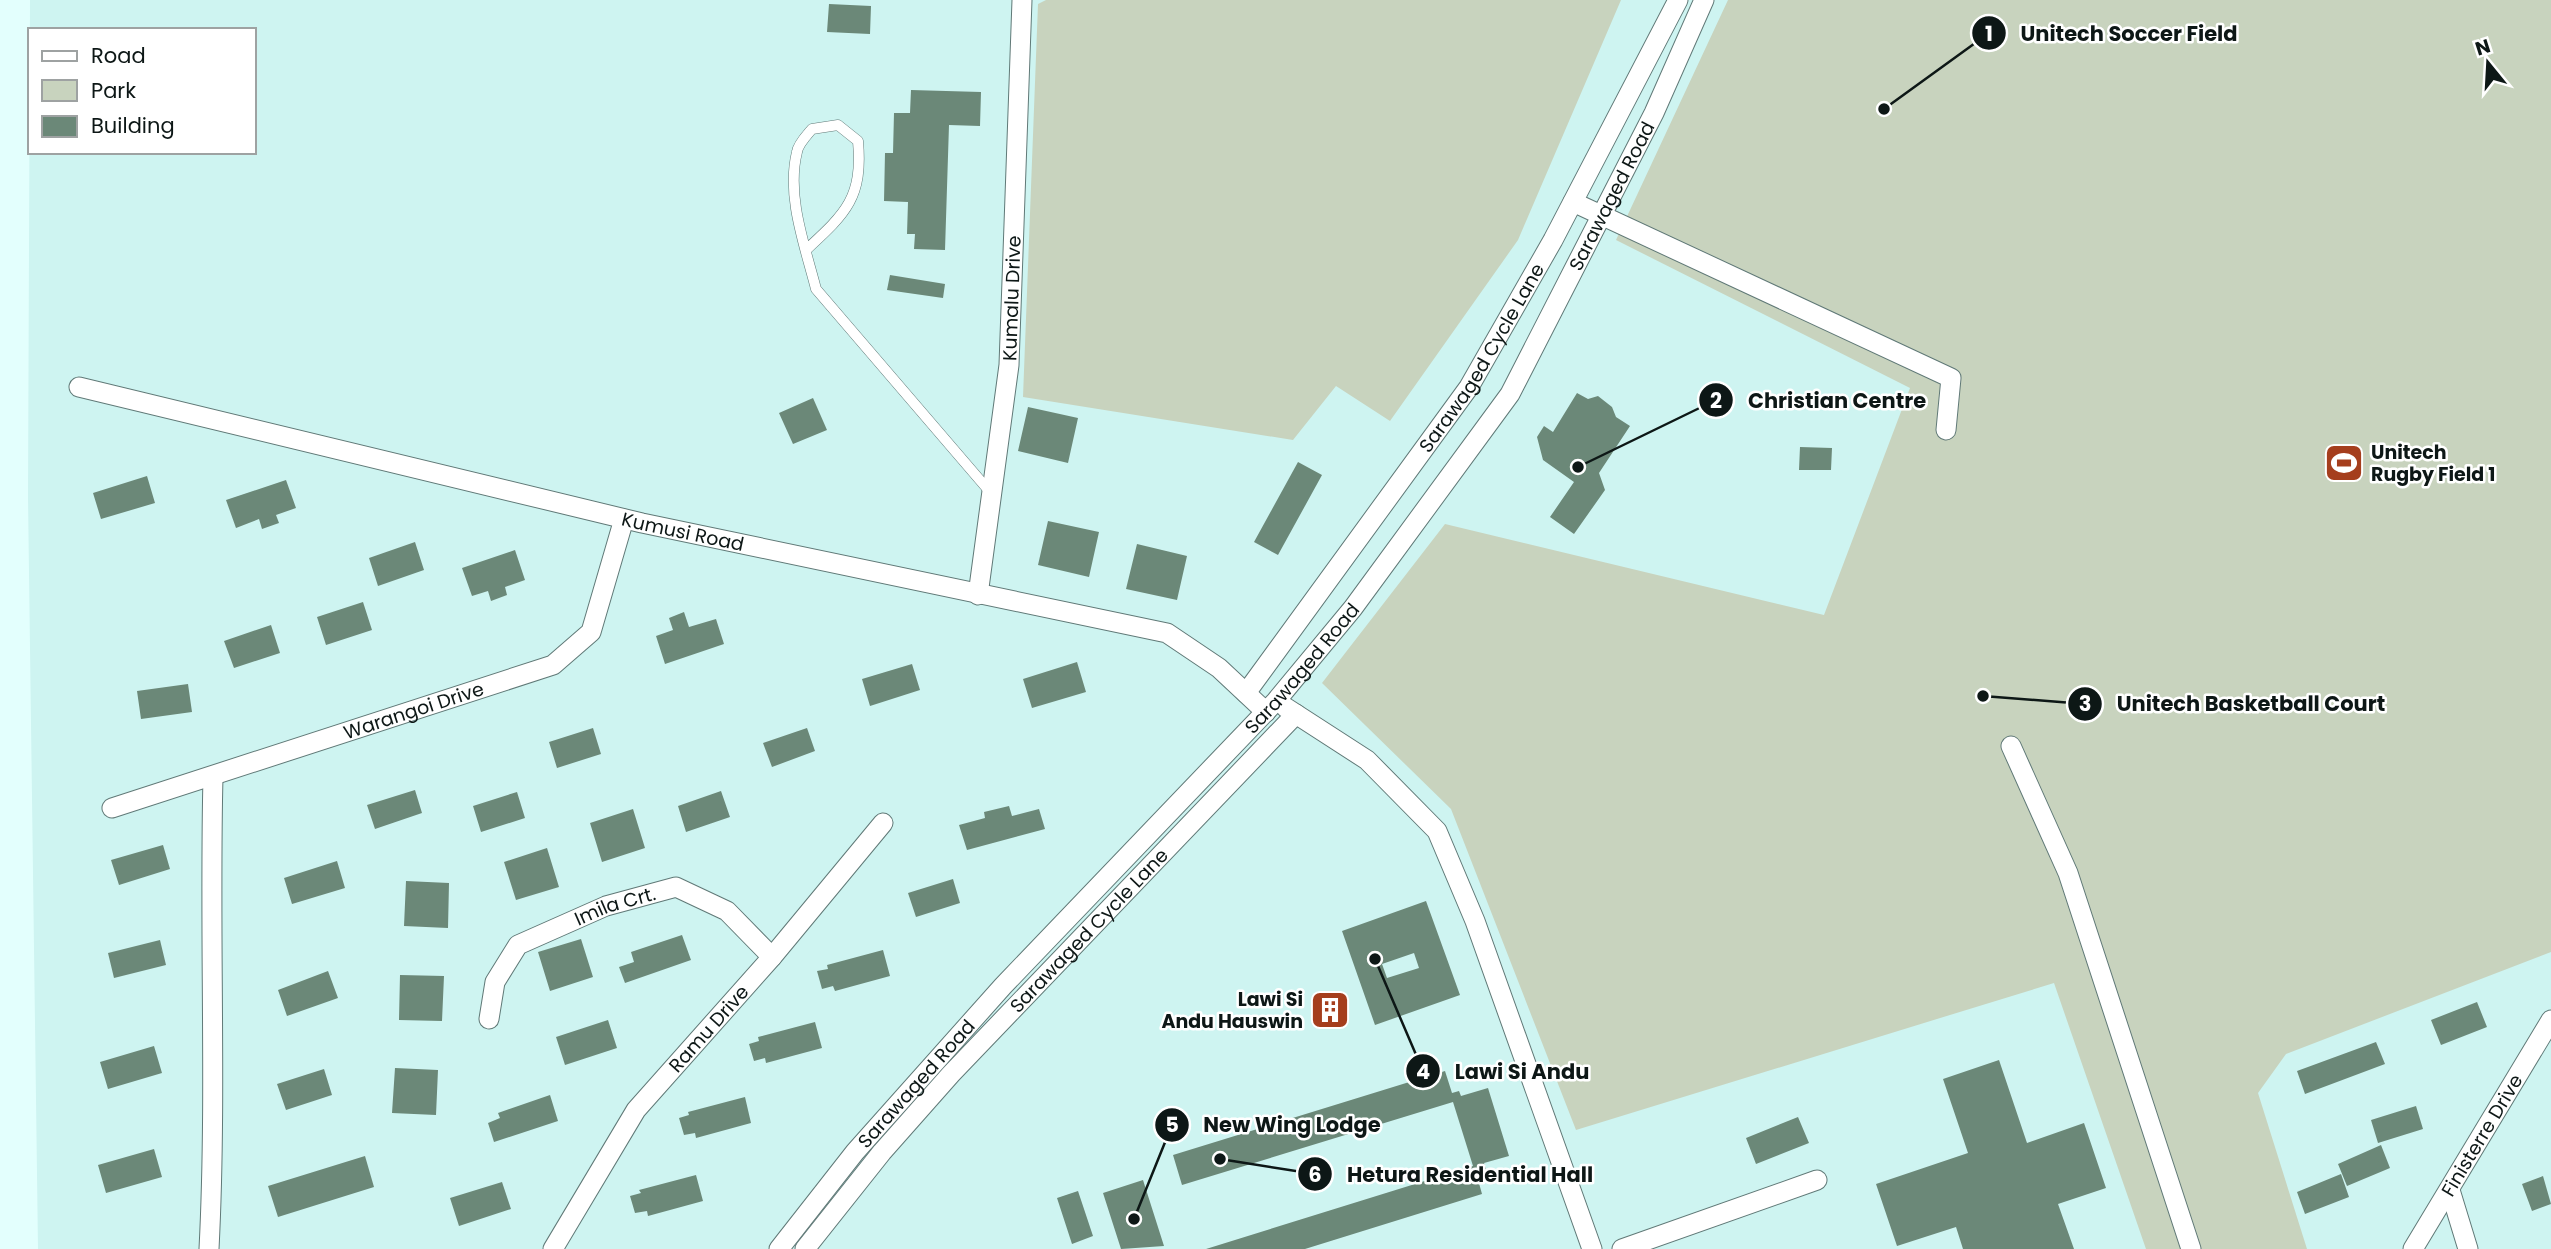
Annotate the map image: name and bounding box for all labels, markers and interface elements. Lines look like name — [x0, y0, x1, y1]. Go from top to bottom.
callout: Unitech Soccer Field — [1971, 12, 2251, 54]
text: 1 — [1985, 19, 1993, 48]
text: Unitech Soccer Field — [2020, 19, 2238, 48]
legend — [28, 28, 256, 154]
north arrow — [2453, 28, 2523, 98]
text: N — [2472, 32, 2494, 62]
text: Road — [91, 41, 146, 70]
text: Park — [91, 76, 136, 105]
text: Building — [91, 111, 175, 140]
street label: Sarawaged Road — [1562, 117, 1661, 275]
street label: Kumalu Drive — [996, 235, 1027, 361]
street label: Sarawaged Cycle Lane — [1412, 258, 1550, 458]
callout: Christian Centre — [1698, 379, 1940, 421]
text: 2 — [1710, 386, 1722, 415]
text: Christian Centre — [1748, 386, 1926, 415]
place label: Unitech Rugby Field 1 — [2371, 439, 2495, 488]
sports icon: Unitech Rugby Field 1 — [2323, 442, 2365, 484]
street label: Kumusi Road — [619, 505, 747, 558]
street label: Sarawaged Road — [1238, 597, 1365, 740]
street label: Warangoi Drive — [340, 675, 487, 746]
callout: Unitech Basketball Court — [2068, 683, 2400, 725]
text: 3 — [2079, 689, 2091, 718]
text: Unitech Basketball Court — [2117, 689, 2385, 718]
street label: Sarawaged Cycle Lane — [1003, 842, 1174, 1019]
street label: Imila Crt. — [570, 880, 659, 932]
street label: Ramu Drive — [662, 979, 755, 1078]
place label: Lawi Si Andu Hauswin — [1161, 986, 1303, 1035]
building icon: Lawi Si Andu Hauswin — [1309, 989, 1351, 1031]
street label: Sarawaged Road — [851, 1013, 981, 1154]
callout: Lawi Si Andu — [1406, 1050, 1603, 1092]
text: 4 — [1416, 1057, 1430, 1086]
text: Lawi Si Andu — [1455, 1057, 1589, 1086]
street label: Finisterre Drive — [2434, 1069, 2529, 1201]
callout: New Wing Lodge — [1154, 1104, 1394, 1146]
text: 5 — [1165, 1110, 1179, 1139]
text: New Wing Lodge — [1203, 1110, 1381, 1139]
callout: Hetura Residential Hall — [1297, 1153, 1607, 1195]
text: 6 — [1308, 1160, 1322, 1189]
text: Hetura Residential Hall — [1347, 1160, 1593, 1189]

